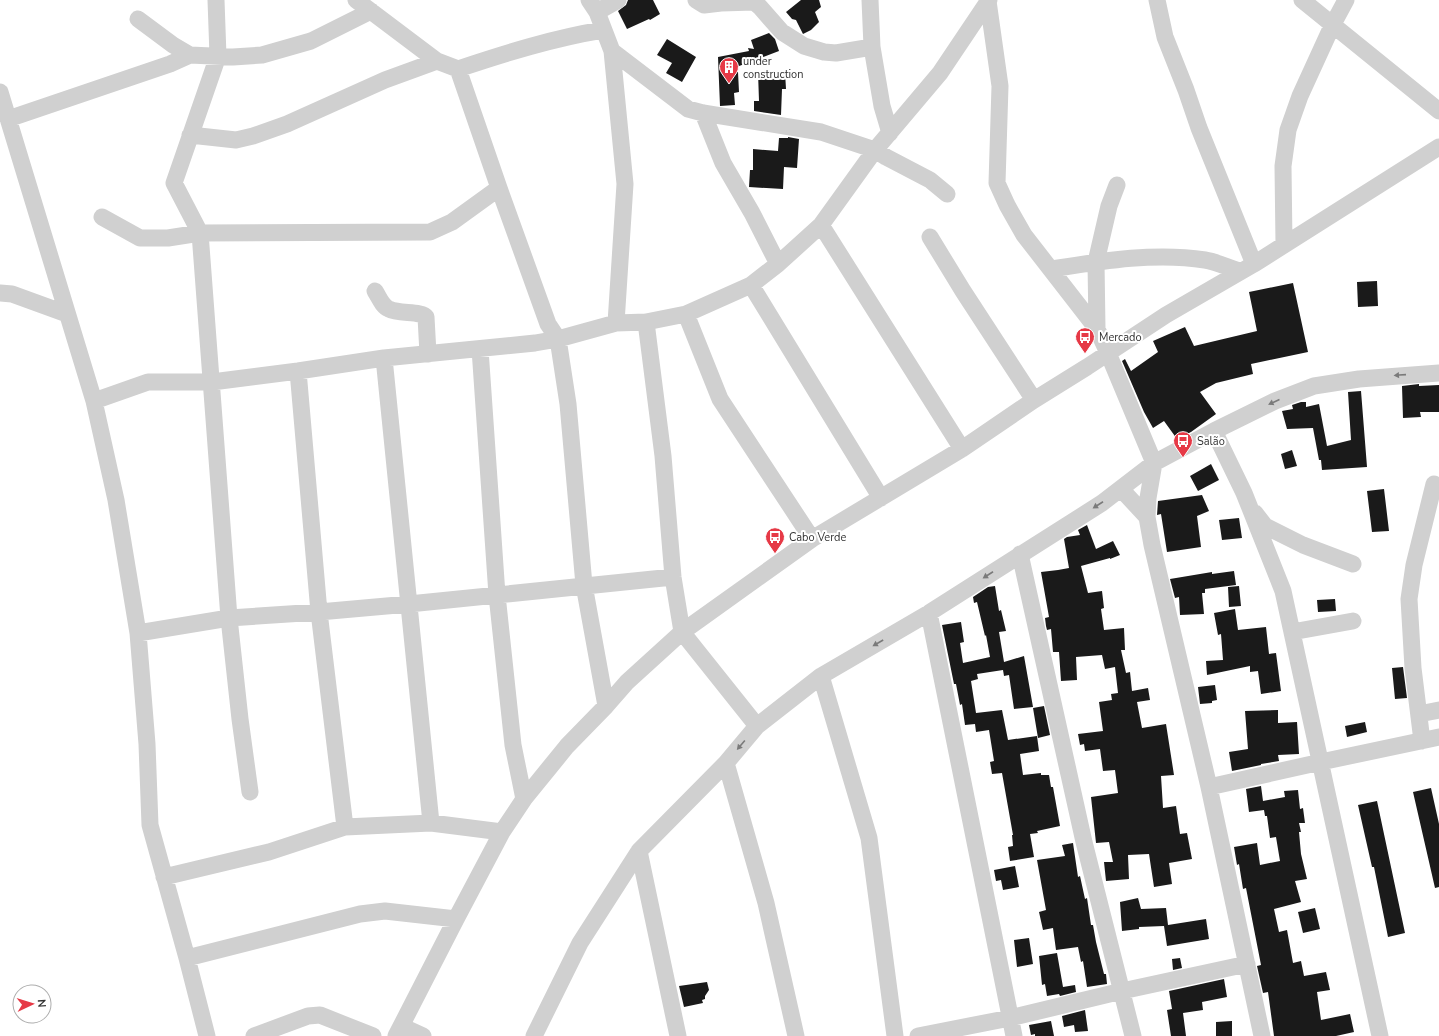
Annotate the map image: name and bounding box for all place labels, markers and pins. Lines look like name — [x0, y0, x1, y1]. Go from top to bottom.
place label: under construction — [743, 54, 803, 82]
building icon: under construction — [718, 56, 740, 84]
bus stop icon: Mercado — [1074, 326, 1096, 354]
place label: Mercado — [1099, 330, 1142, 345]
bus stop icon: Salão — [1172, 430, 1194, 458]
place label: Salão — [1197, 434, 1225, 449]
bus stop icon: Cabo Verde — [764, 526, 786, 554]
place label: Cabo Verde — [789, 530, 846, 545]

